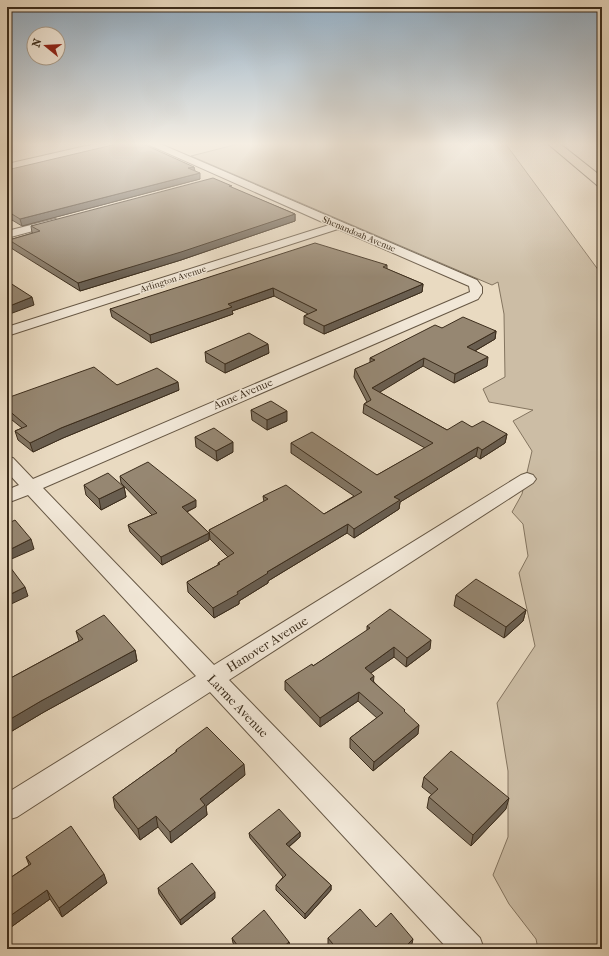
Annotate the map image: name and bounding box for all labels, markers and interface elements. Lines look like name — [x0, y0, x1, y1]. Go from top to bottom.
north arrow — [26, 26, 66, 66]
text: N — [29, 36, 45, 49]
street label: Shenandoah Avenue — [321, 214, 398, 254]
street label: Arlington Avenue — [138, 263, 208, 295]
street label: Anne Avenue — [210, 375, 275, 413]
street label: Hanover Avenue — [224, 613, 311, 675]
street label: Larme Avenue — [204, 672, 272, 741]

